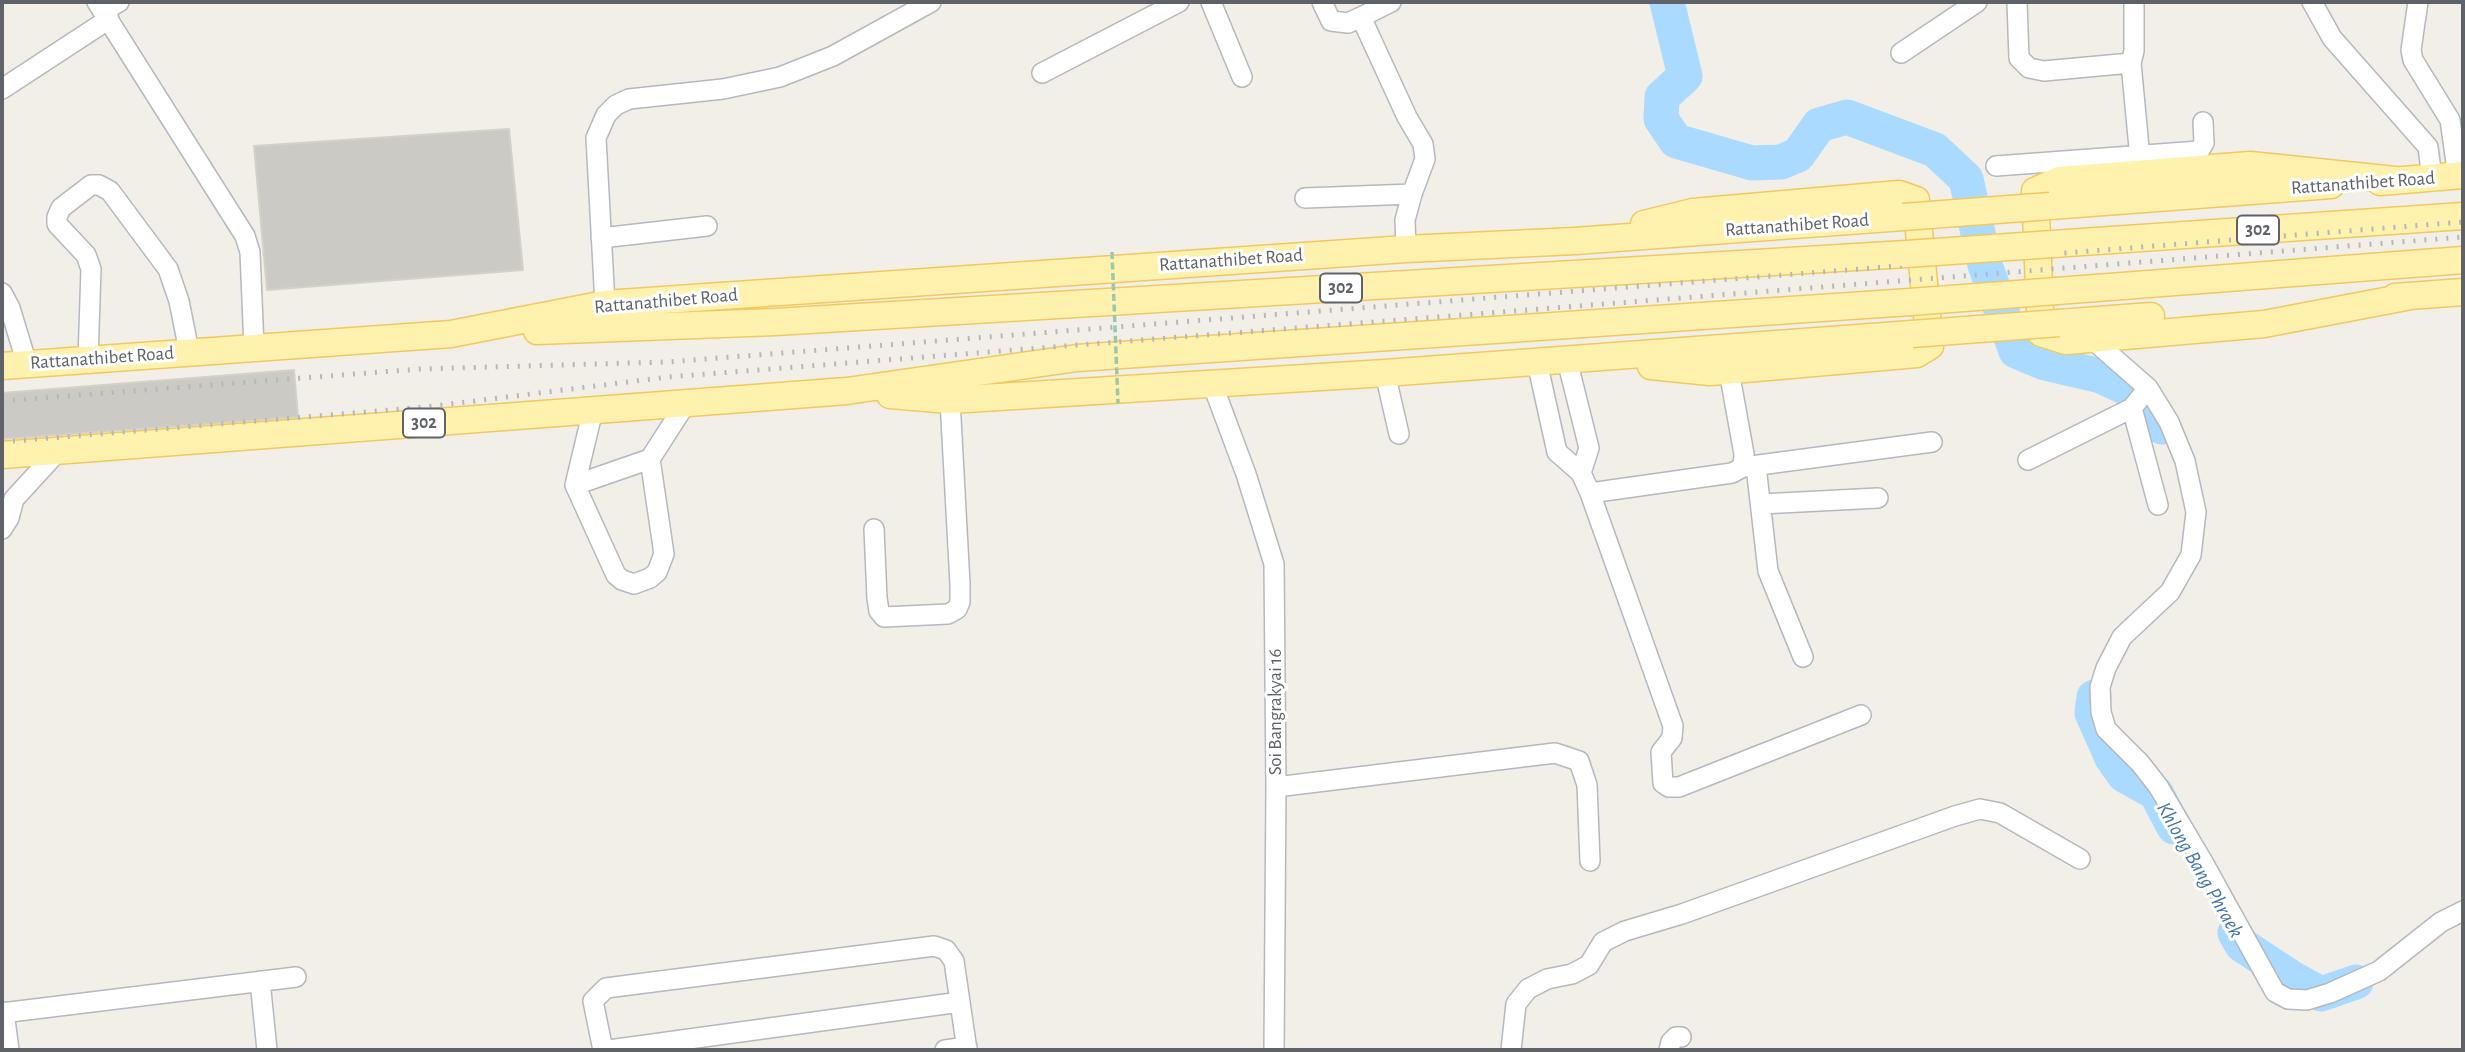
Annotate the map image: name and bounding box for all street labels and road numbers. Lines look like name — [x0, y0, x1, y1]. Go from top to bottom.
street label: Rattanathibet Road — [2290, 167, 2436, 199]
street label: Rattanathibet Road — [1724, 209, 1870, 241]
road number: 302 — [2237, 215, 2279, 244]
street label: Rattanathibet Road — [1158, 244, 1304, 276]
road number: 302 — [1320, 274, 1362, 302]
street label: Rattanathibet Road — [593, 283, 739, 319]
street label: Rattanathibet Road — [29, 342, 175, 374]
road number: 302 — [403, 408, 445, 438]
street label: Soi Bangrakyai 16 — [1264, 649, 1286, 775]

